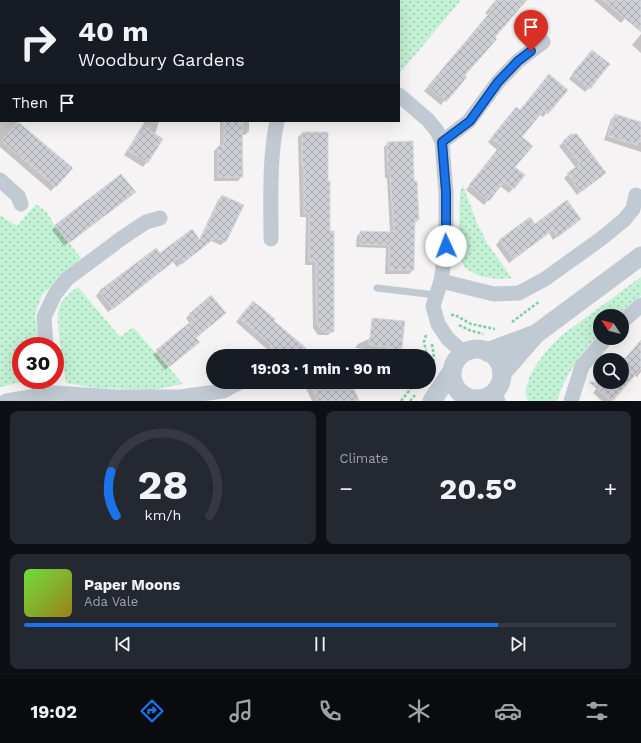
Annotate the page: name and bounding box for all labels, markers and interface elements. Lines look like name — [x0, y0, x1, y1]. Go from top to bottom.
pin — [514, 10, 548, 51]
text: 40 m — [78, 15, 148, 48]
icon: right — [12, 16, 64, 68]
icon: arrive — [520, 16, 542, 38]
text: Woodbury Gardens — [78, 49, 245, 70]
icon: arrive — [56, 92, 78, 114]
text: Then — [12, 94, 48, 112]
position arrow — [425, 225, 467, 267]
north arrow — [593, 309, 629, 345]
map controls — [593, 309, 629, 389]
speed limit sign: 30 — [12, 337, 64, 389]
button: search — [593, 353, 629, 389]
text: 19:03 · 1 min · 90 m — [251, 360, 391, 378]
text: Climate — [340, 451, 388, 466]
text: 28 — [137, 459, 188, 508]
text: 20.5° — [439, 471, 517, 506]
text: − — [340, 476, 353, 501]
text: + — [604, 476, 617, 501]
text: km/h — [144, 506, 181, 522]
text: Paper Moons — [84, 576, 180, 594]
text: Ada Vale — [84, 594, 138, 609]
icon: previous — [112, 633, 134, 655]
icon: pause — [309, 633, 331, 655]
icon: next — [507, 633, 529, 655]
icon: directions — [138, 697, 166, 725]
icon: music — [227, 697, 255, 725]
icon: phone — [316, 697, 344, 725]
icon: climate — [405, 697, 433, 725]
icon: car — [494, 697, 522, 725]
icon: filters — [583, 697, 611, 725]
text: 19:02 — [30, 701, 77, 722]

